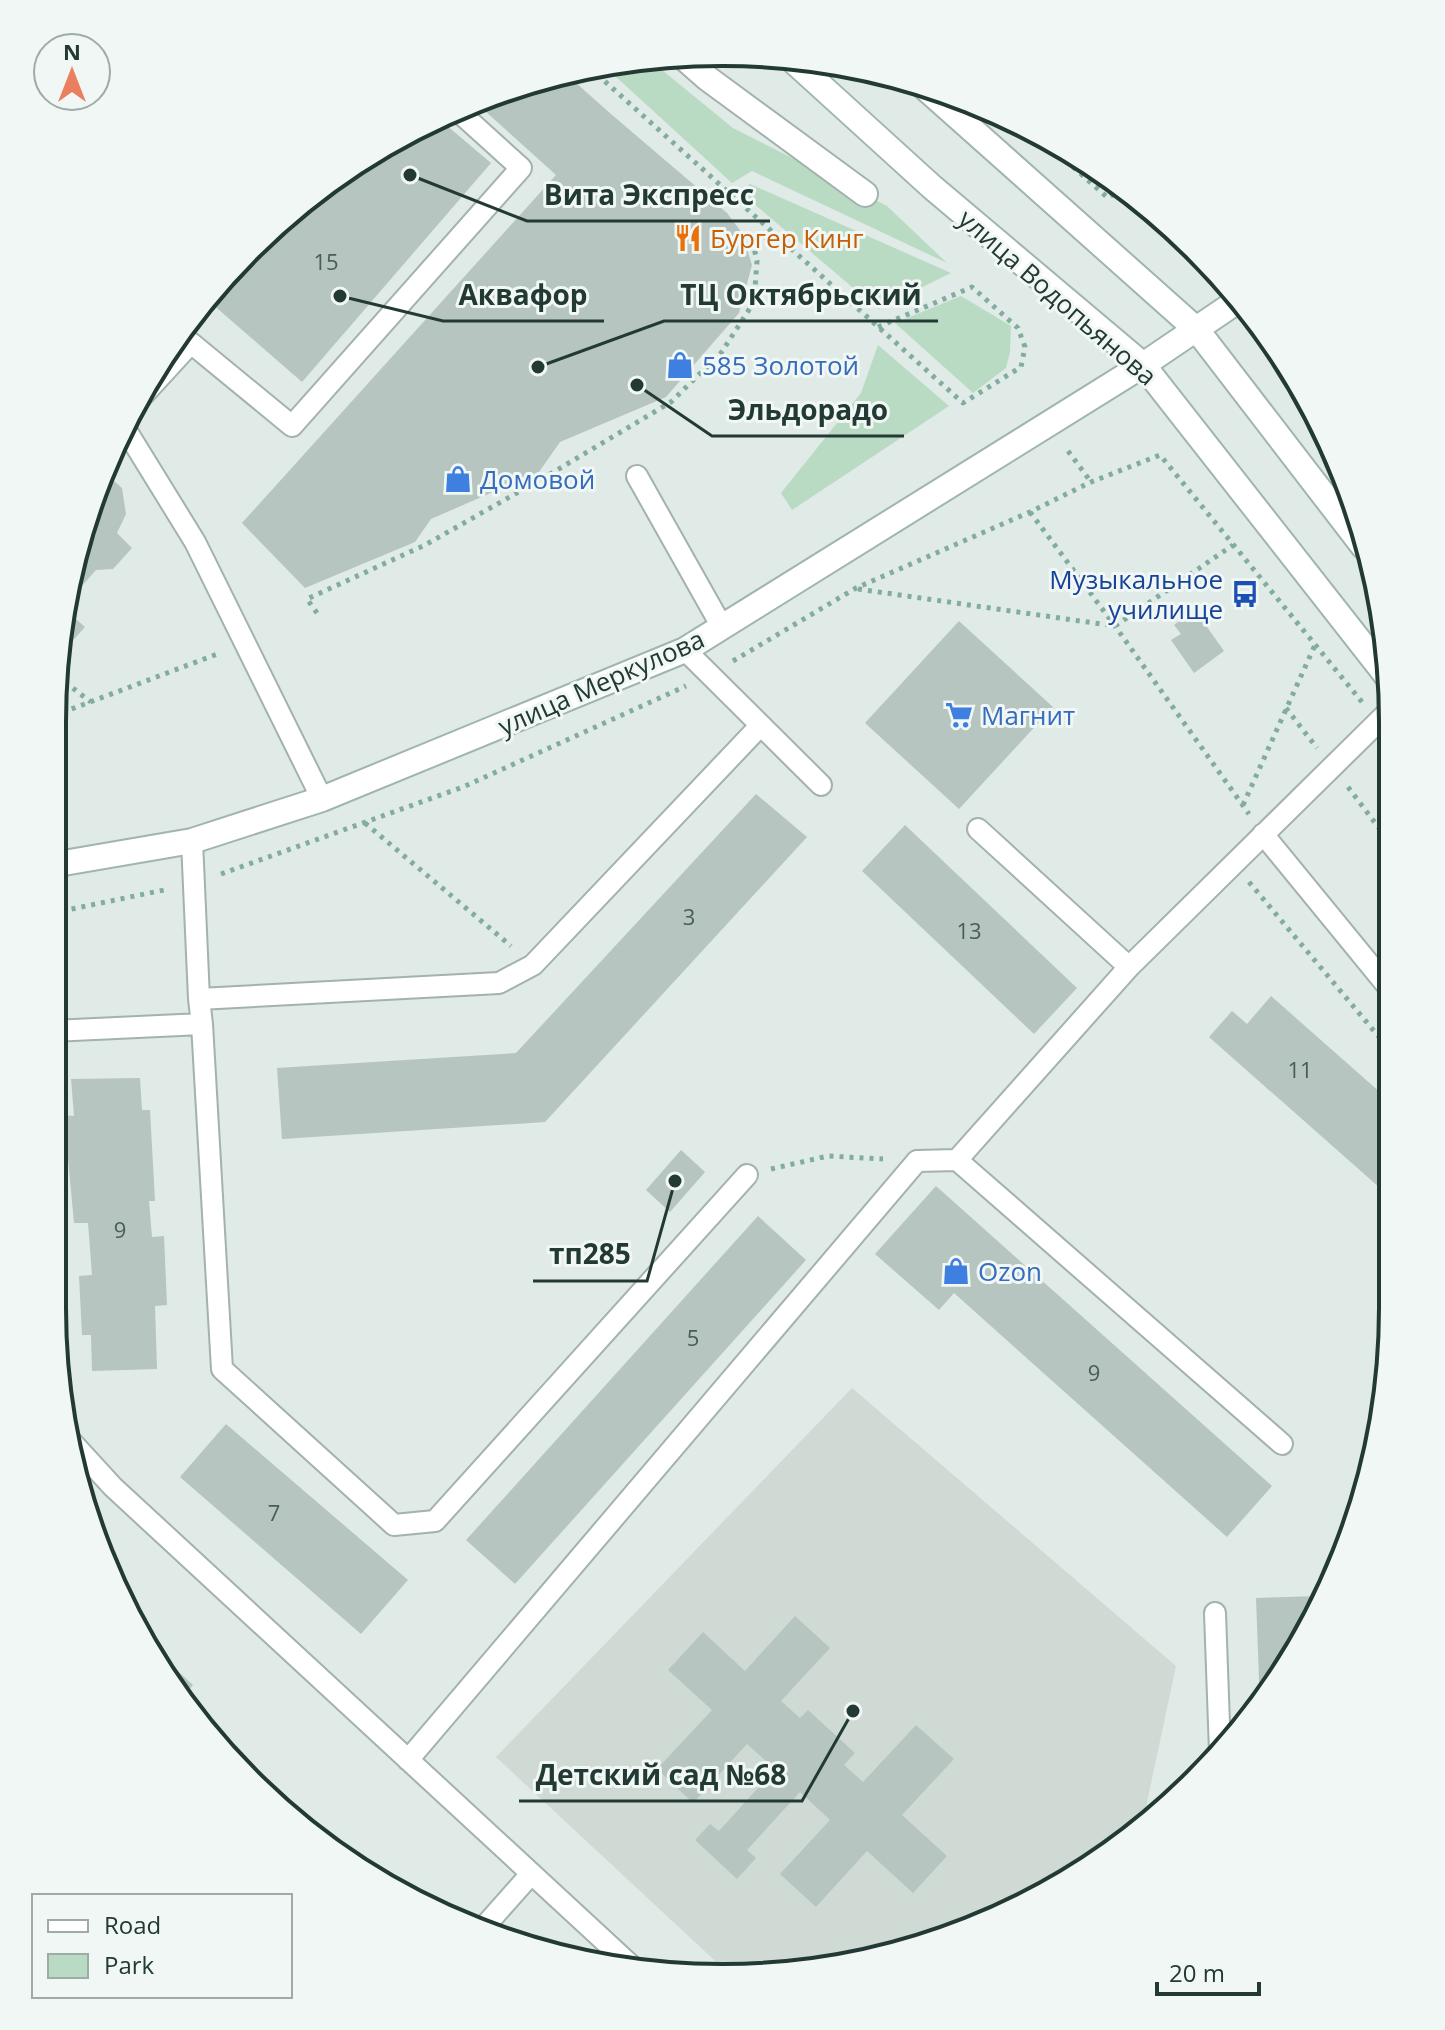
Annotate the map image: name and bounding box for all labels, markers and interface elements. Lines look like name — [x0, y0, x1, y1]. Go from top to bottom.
north arrow — [32, 32, 112, 112]
text: N — [63, 36, 81, 66]
callout: Вита Экспресс — [527, 169, 770, 221]
text: Вита Экспресс — [544, 175, 754, 213]
street label: улица Водопьянова — [951, 201, 1165, 393]
place label: Бургер Кинг — [710, 220, 863, 256]
restaurant icon: Бургер Кинг — [673, 223, 703, 253]
house number: 15 — [313, 246, 339, 276]
callout: Аквафор — [443, 269, 604, 321]
callout: ТЦ Октябрьский — [664, 269, 938, 321]
text: Аквафор — [458, 275, 588, 313]
text: ТЦ Октябрьский — [680, 275, 922, 313]
place label: 585 Золотой — [702, 347, 859, 383]
shop icon: 585 Золотой — [665, 350, 695, 380]
callout: Эльдорадо — [712, 384, 904, 436]
text: Эльдорадо — [728, 390, 888, 428]
place label: Домовой — [480, 461, 595, 497]
shop icon: Домовой — [443, 464, 473, 494]
place label: Музыкальное училище — [1049, 561, 1223, 627]
bus stop icon: Музыкальное училище — [1230, 579, 1260, 609]
street label: улица Меркулова — [492, 620, 710, 744]
place label: Магнит — [981, 697, 1075, 733]
supermarket icon: Магнит — [944, 700, 974, 730]
house number: 3 — [683, 901, 695, 931]
house number: 13 — [956, 915, 982, 945]
house number: 11 — [1287, 1054, 1313, 1084]
house number: 9 — [114, 1214, 126, 1244]
callout: тп285 — [533, 1229, 647, 1281]
text: тп285 — [549, 1234, 631, 1272]
place label: Ozon — [978, 1253, 1042, 1289]
shop icon: Ozon — [941, 1256, 971, 1286]
house number: 5 — [687, 1322, 699, 1352]
house number: 9 — [1088, 1357, 1100, 1387]
house number: 7 — [268, 1497, 280, 1527]
callout: Детский сад №68 — [519, 1749, 802, 1801]
text: Детский сад №68 — [536, 1755, 786, 1793]
legend — [32, 1894, 292, 1998]
text: Road — [104, 1908, 161, 1941]
scale bar — [1157, 1946, 1259, 1996]
text: Park — [104, 1948, 155, 1981]
text: 20 m — [1169, 1956, 1225, 1989]

